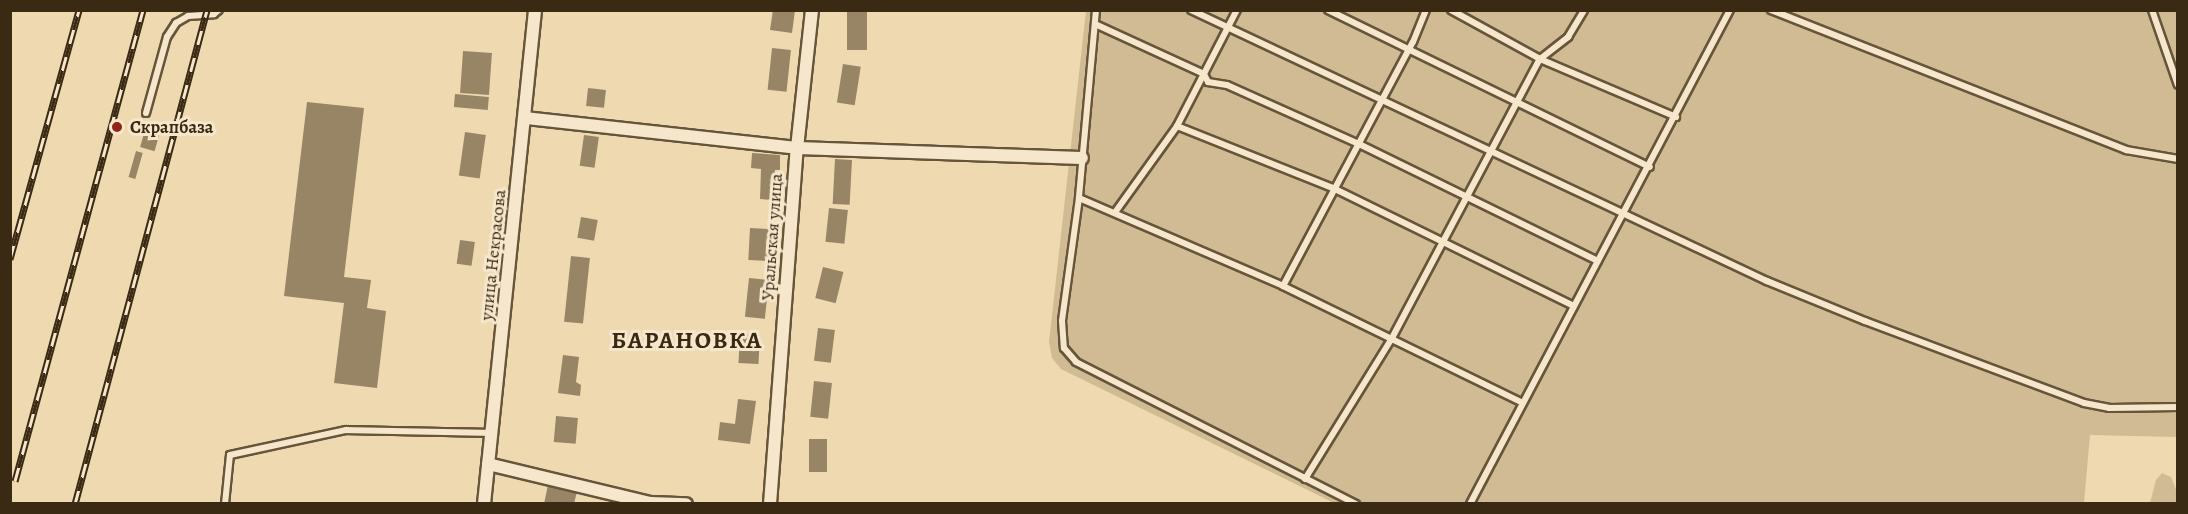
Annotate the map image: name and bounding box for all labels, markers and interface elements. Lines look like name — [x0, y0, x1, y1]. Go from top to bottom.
place label: Скрапбаза — [130, 116, 213, 138]
marker: Скрапбаза — [108, 118, 126, 136]
street label: Уральская улица — [757, 173, 787, 301]
street label: улица Некрасова — [475, 188, 511, 322]
district label: БАРАНОВКА — [611, 327, 763, 355]

